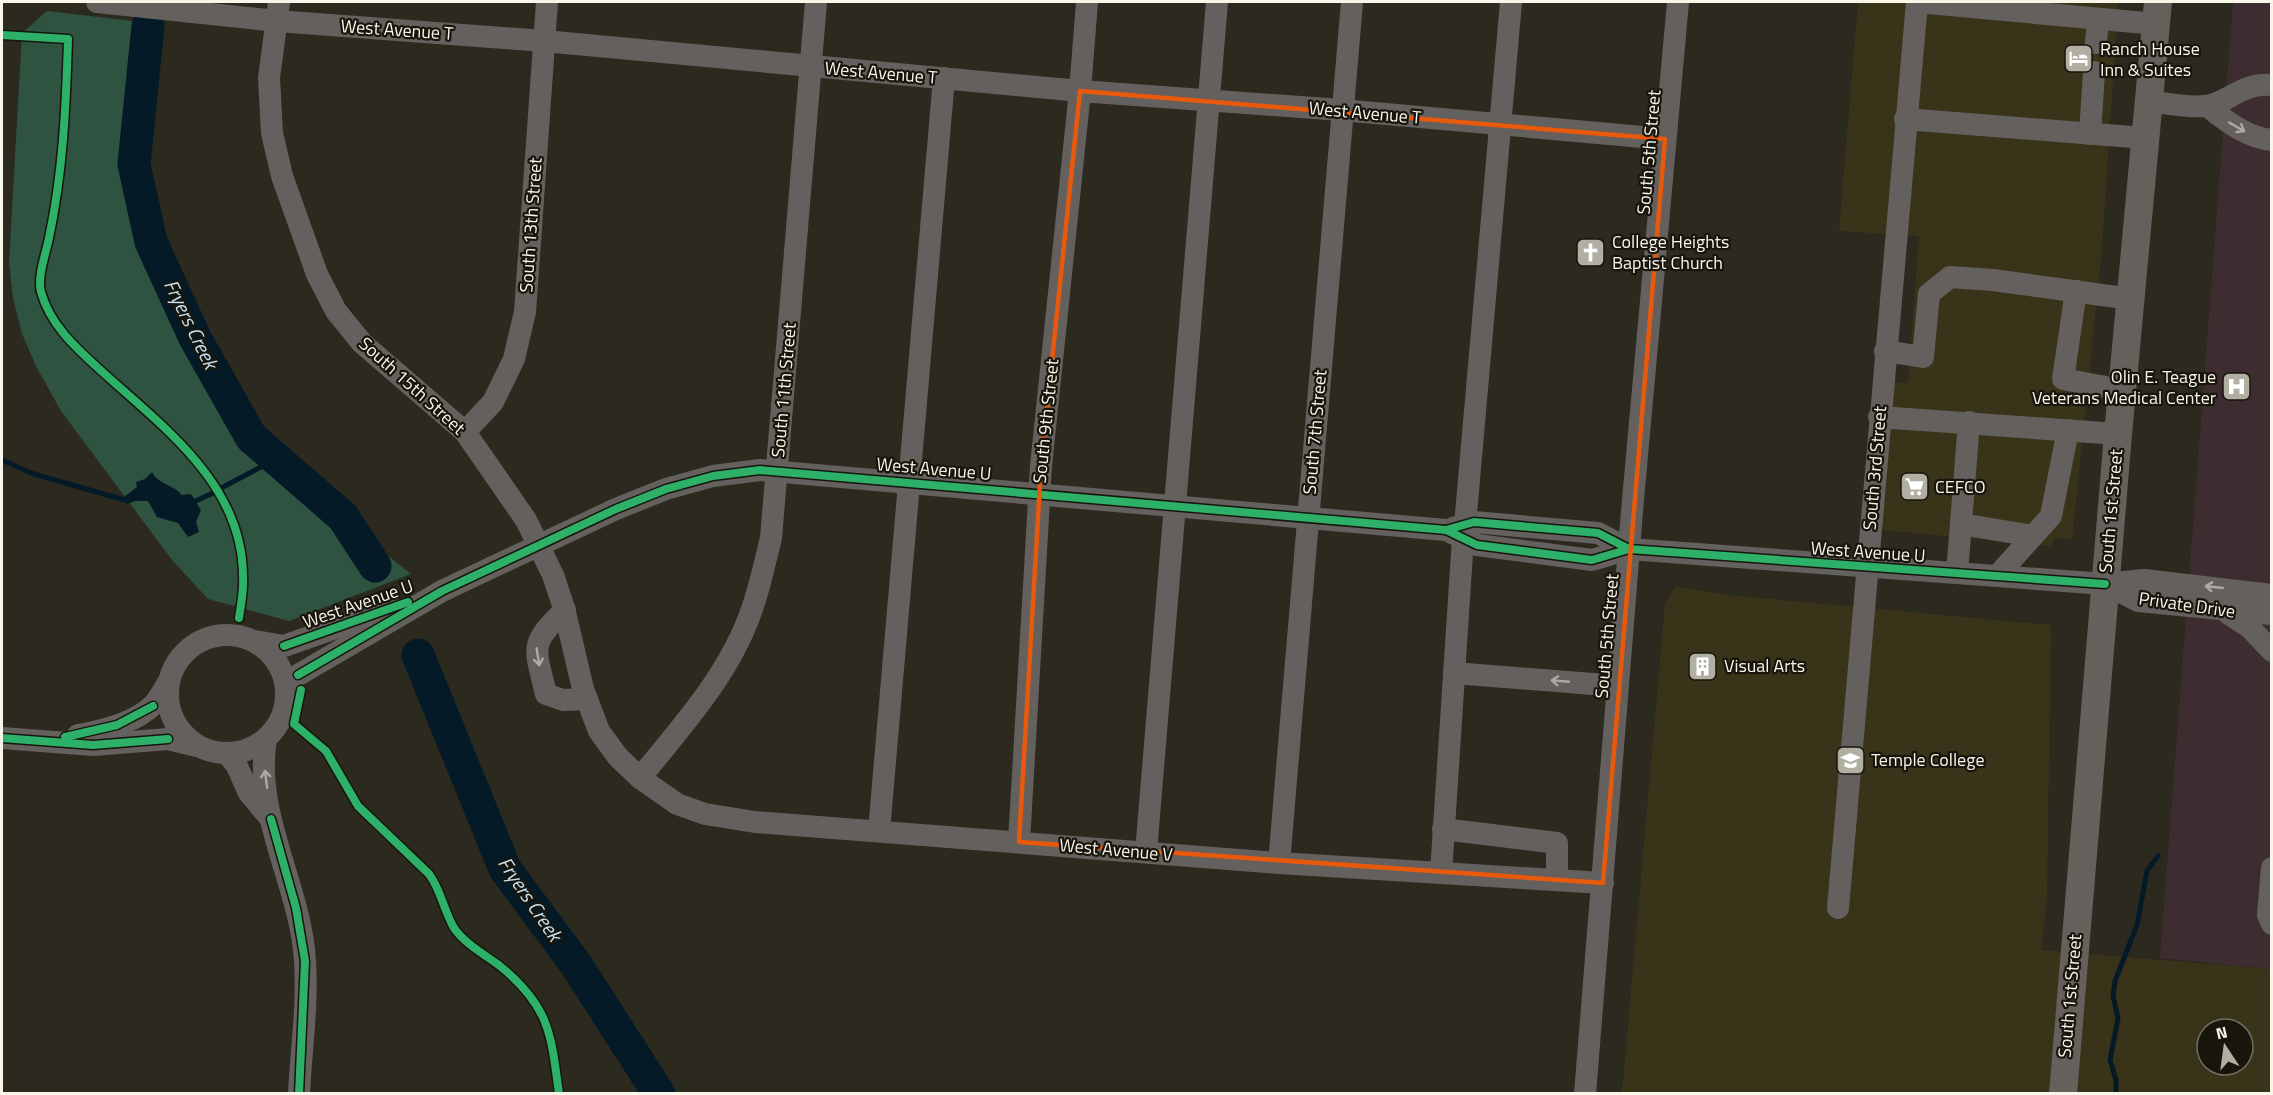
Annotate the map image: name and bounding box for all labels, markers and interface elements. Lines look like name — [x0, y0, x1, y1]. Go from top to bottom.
street label: West Avenue T — [340, 12, 455, 47]
place label: Ranch House Inn & Suites — [2100, 35, 2200, 83]
hotel icon: Ranch House Inn & Suites — [2063, 43, 2095, 75]
street label: West Avenue T — [824, 54, 939, 91]
street label: South 5th Street — [1630, 88, 1667, 215]
street label: West Avenue T — [1308, 94, 1423, 131]
one-way arrow — [2228, 122, 2245, 134]
street label: South 13th Street — [512, 156, 549, 293]
place label: College Heights Baptist Church — [1612, 228, 1729, 276]
church icon: College Heights Baptist Church — [1575, 236, 1607, 268]
water label: Fryers Creek — [156, 274, 227, 376]
street label: South 11th Street — [764, 321, 803, 459]
street label: South 15th Street — [353, 330, 472, 441]
street label: South 9th Street — [1026, 357, 1066, 485]
place label: Olin E. Teague Veterans Medical Center — [2032, 363, 2216, 411]
street label: South 7th Street — [1296, 368, 1333, 495]
hospital icon: Olin E. Teague Veterans Medical Center — [2221, 371, 2253, 403]
street label: South 3rd Street — [1856, 404, 1893, 531]
street label: South 1st Street — [2092, 447, 2129, 574]
street label: West Avenue U — [875, 450, 993, 487]
supermarket icon: CEFCO — [1898, 471, 1930, 503]
place label: CEFCO — [1935, 473, 1986, 500]
street label: West Avenue U — [1810, 534, 1926, 569]
street label: West Avenue U — [299, 572, 417, 635]
street label: South 5th Street — [1588, 572, 1625, 699]
one-way arrow — [2204, 581, 2224, 592]
street label: Private Drive — [2137, 584, 2237, 625]
one-way arrow — [533, 647, 544, 667]
building icon: Visual Arts — [1687, 650, 1719, 682]
place label: Visual Arts — [1724, 652, 1805, 679]
one-way arrow — [1551, 675, 1570, 686]
school or university icon: Temple College — [1834, 744, 1866, 776]
place label: Temple College — [1871, 746, 1985, 773]
one-way arrow — [260, 770, 271, 789]
street label: West Avenue V — [1058, 831, 1175, 868]
water label: Fryers Creek — [491, 850, 571, 949]
street label: South 1st Street — [2051, 932, 2088, 1059]
north arrow — [2195, 1017, 2255, 1077]
text: N — [2214, 1019, 2230, 1045]

